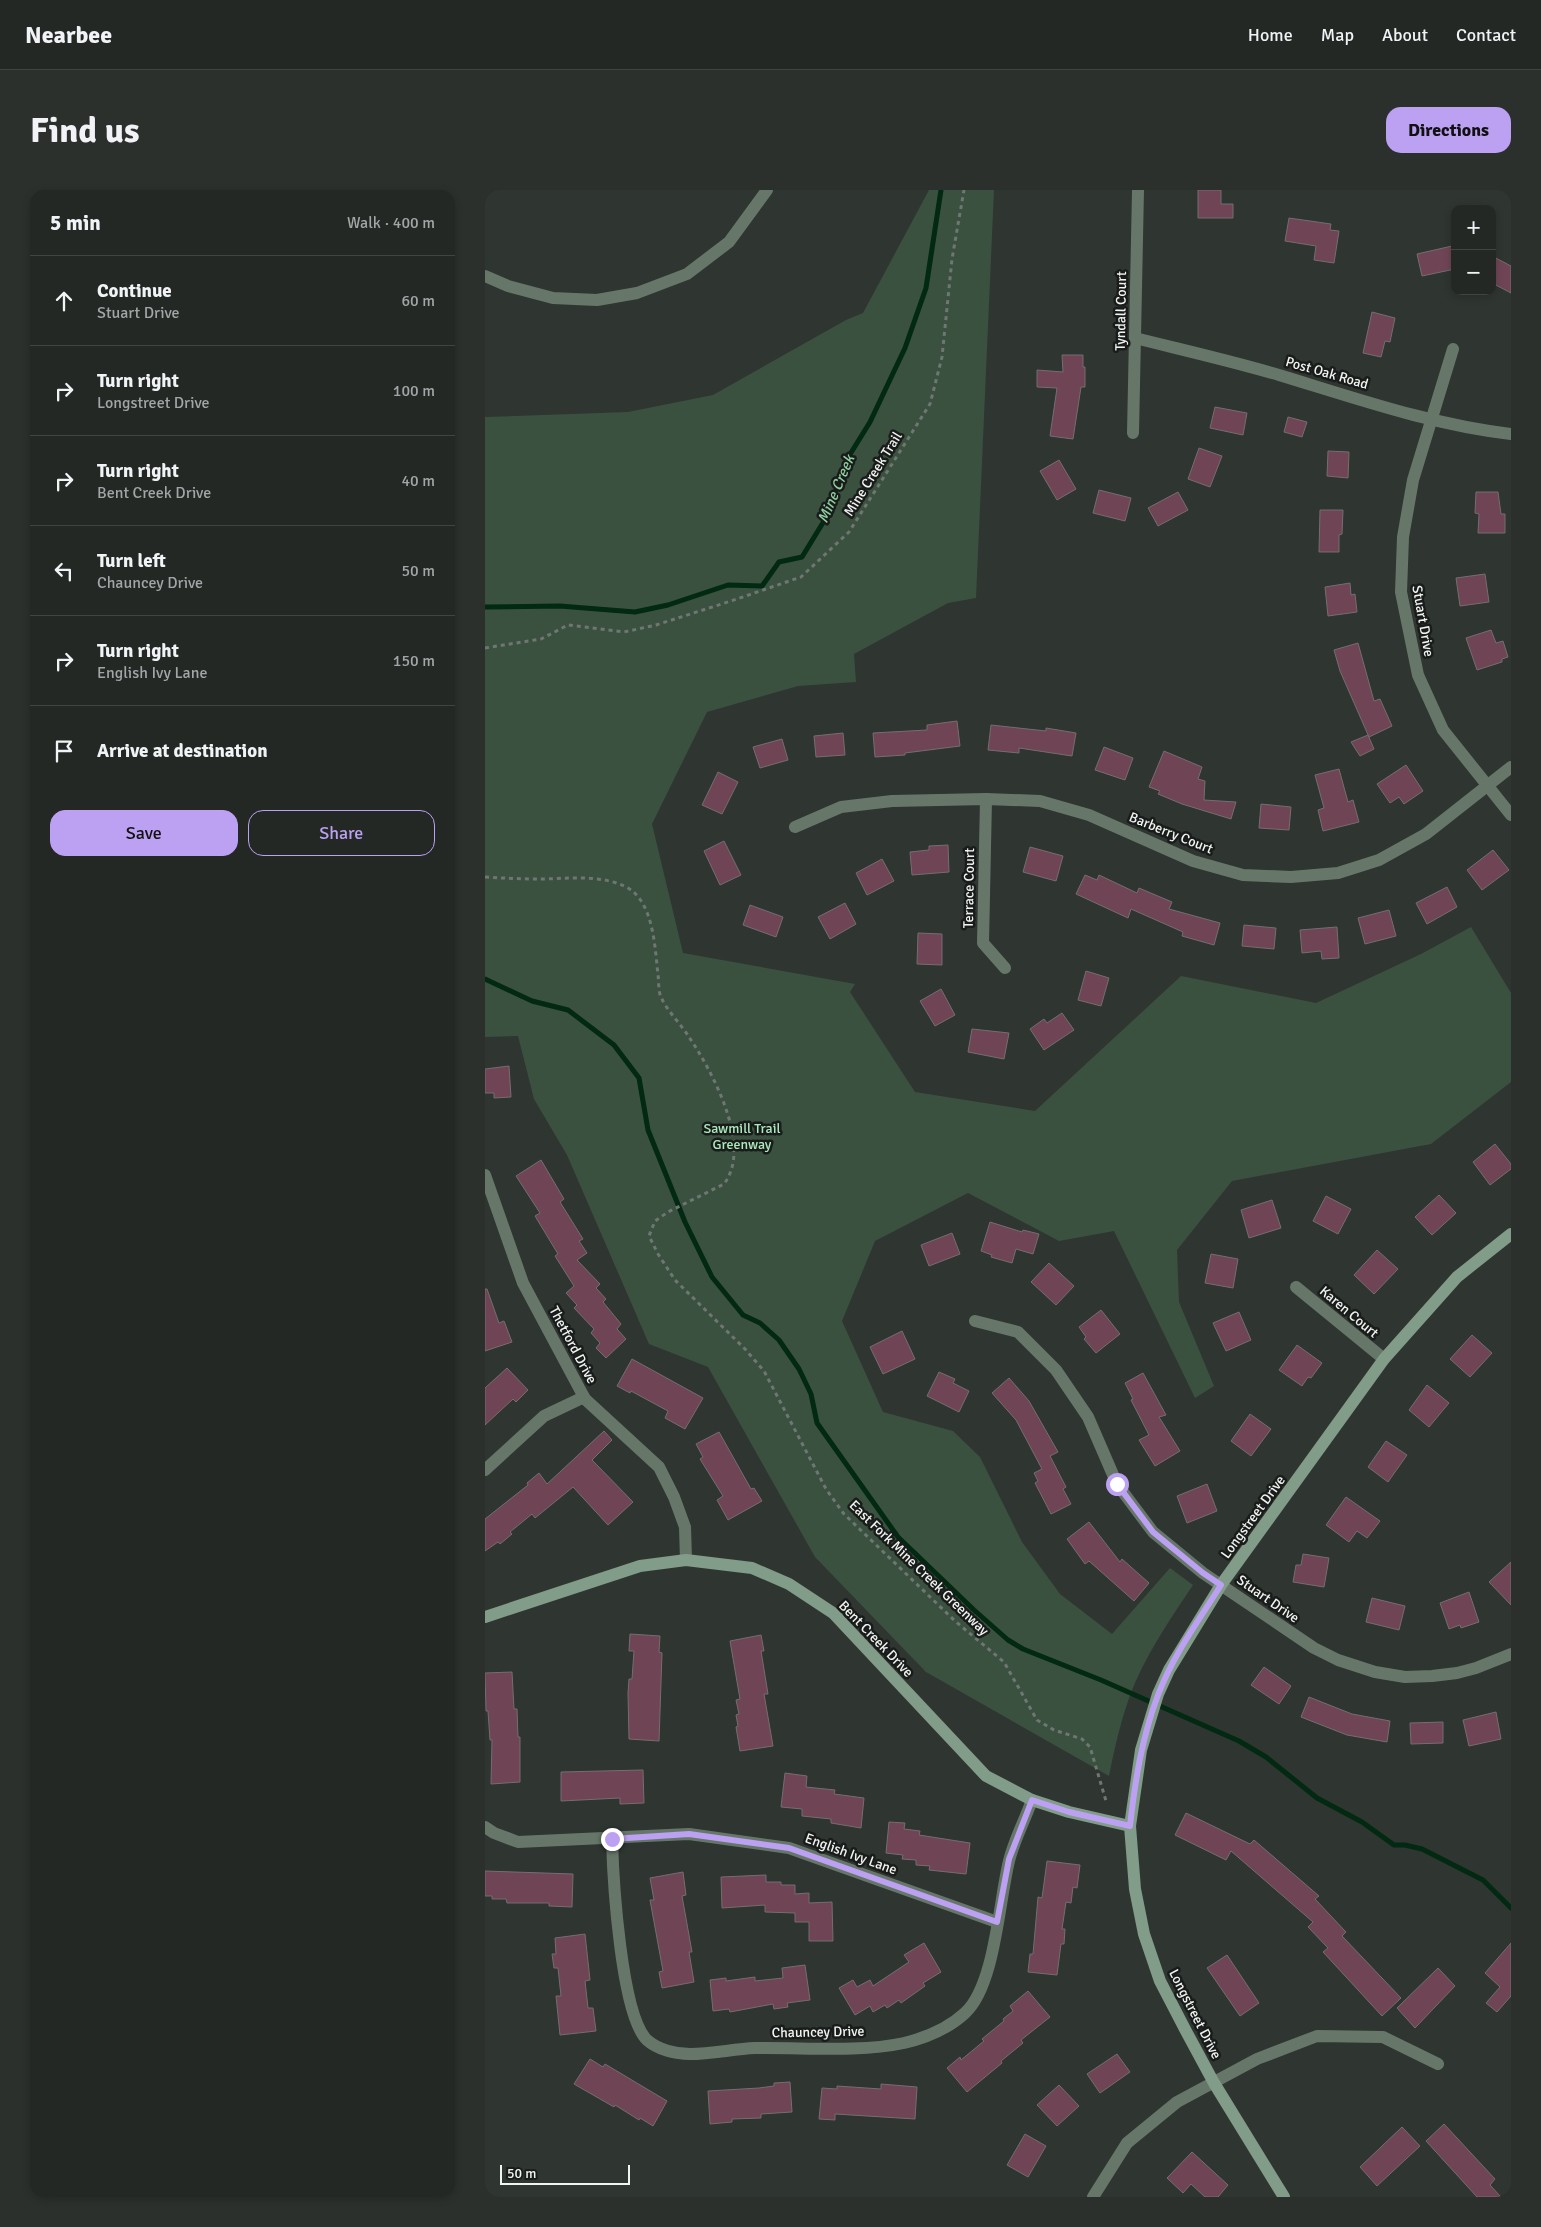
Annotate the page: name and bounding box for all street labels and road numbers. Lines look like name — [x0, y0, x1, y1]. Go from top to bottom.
street label: Tyndall Court — [1112, 271, 1130, 351]
street label: Post Oak Road — [1284, 353, 1370, 393]
street label: Mine Creek Trail — [840, 429, 906, 519]
street label: Stuart Drive — [1408, 584, 1438, 658]
street label: Barberry Court — [1127, 808, 1216, 858]
street label: Terrace Court — [960, 848, 978, 928]
street label: Karen Court — [1316, 1282, 1382, 1342]
street label: Thetford Drive — [545, 1303, 601, 1387]
street label: Longstreet Drive — [1217, 1472, 1289, 1562]
street label: East Fork Mine Creek Greenway — [846, 1497, 993, 1640]
street label: Stuart Drive — [1234, 1571, 1302, 1627]
street label: Bent Creek Drive — [835, 1597, 917, 1681]
street label: English Ivy Lane — [803, 1829, 899, 1879]
street label: Longstreet Drive — [1165, 1966, 1225, 2062]
street label: Chauncey Drive — [771, 2023, 865, 2041]

